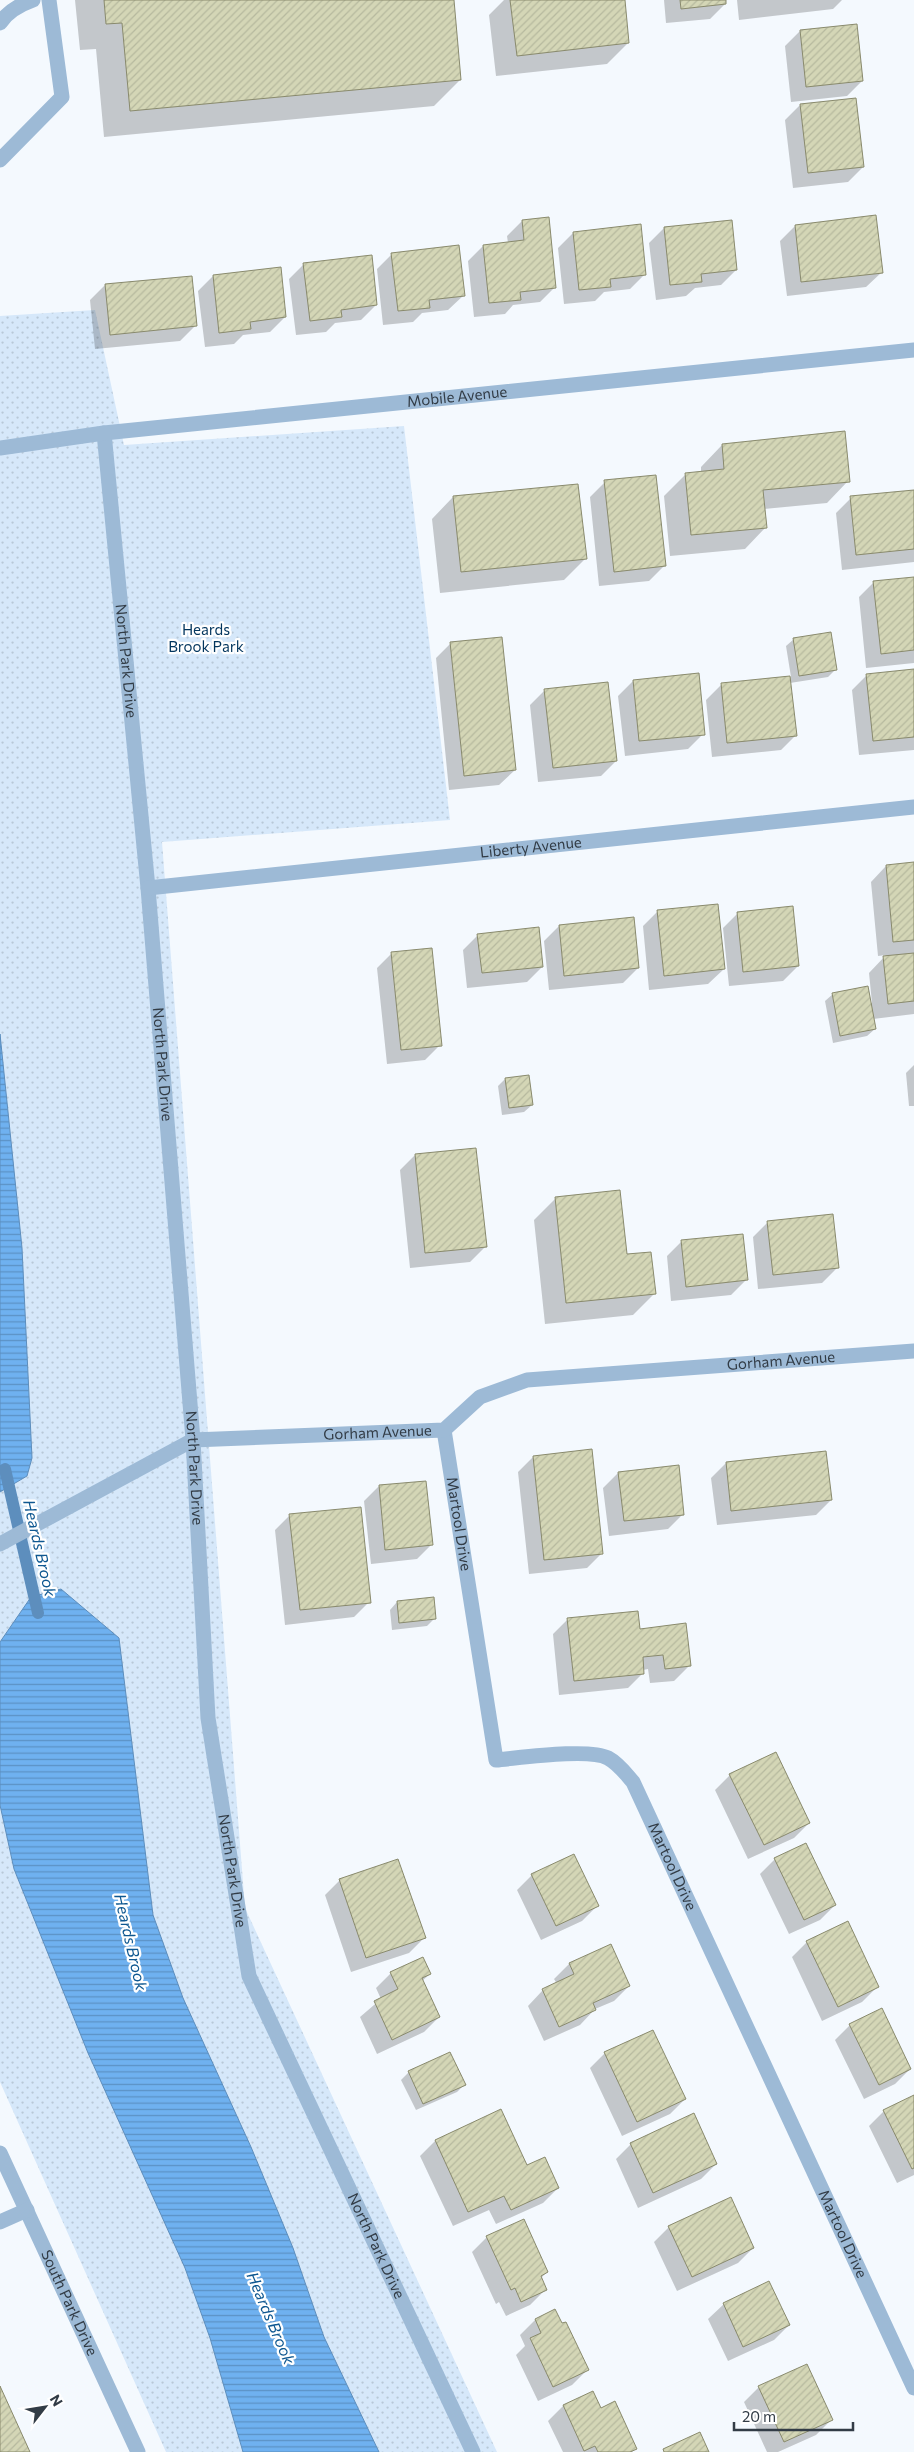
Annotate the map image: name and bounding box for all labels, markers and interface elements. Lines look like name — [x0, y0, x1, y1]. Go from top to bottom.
street label: Mobile Avenue — [406, 382, 508, 410]
street label: North Park Drive — [113, 603, 142, 719]
park label: Heards Brook Park — [168, 620, 244, 655]
street label: Liberty Avenue — [479, 832, 583, 861]
street label: North Park Drive — [150, 1006, 177, 1122]
street label: Gorham Avenue — [726, 1347, 836, 1373]
street label: North Park Drive — [183, 1410, 208, 1526]
street label: Gorham Avenue — [323, 1420, 432, 1443]
street label: Martool Drive — [443, 1475, 476, 1572]
water label: Heards Brook — [20, 1498, 61, 1598]
street label: North Park Drive — [215, 1813, 251, 1929]
street label: Martool Drive — [645, 1819, 701, 1913]
water label: Heards Brook — [111, 1892, 152, 1992]
street label: Martool Drive — [815, 2187, 872, 2281]
street label: North Park Drive — [344, 2190, 410, 2301]
street label: South Park Drive — [38, 2247, 102, 2358]
water label: Heards Brook — [243, 2269, 300, 2367]
north arrow — [20, 2382, 70, 2432]
text: N — [47, 2391, 67, 2409]
scale bar — [734, 2400, 853, 2432]
text: 20 m — [742, 2407, 776, 2425]

